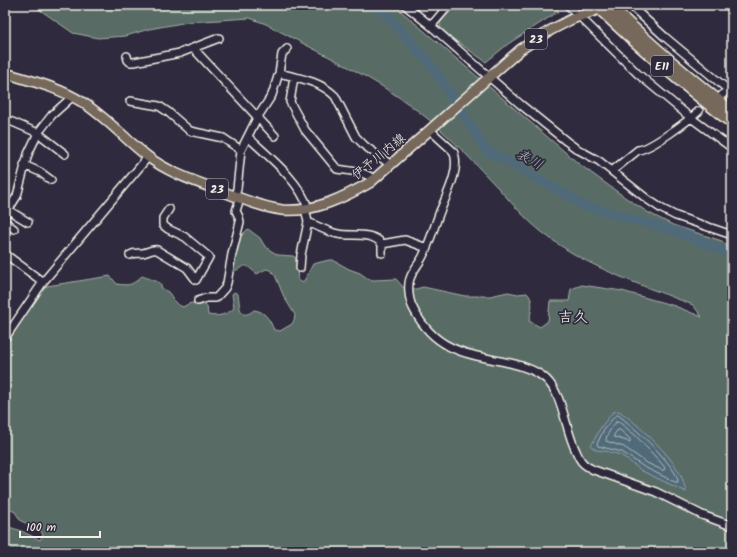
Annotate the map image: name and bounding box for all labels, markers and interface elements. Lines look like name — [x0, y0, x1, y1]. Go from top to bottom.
road number: 23 — [525, 29, 547, 49]
road number: E11 — [651, 56, 673, 76]
street label: 伊予川内線 — [347, 128, 412, 186]
water label: 表川 — [512, 143, 547, 176]
road number: 23 — [206, 179, 228, 199]
district label: 吉久 — [558, 306, 588, 330]
scale bar — [20, 513, 100, 539]
text: 100 m — [26, 518, 57, 537]

